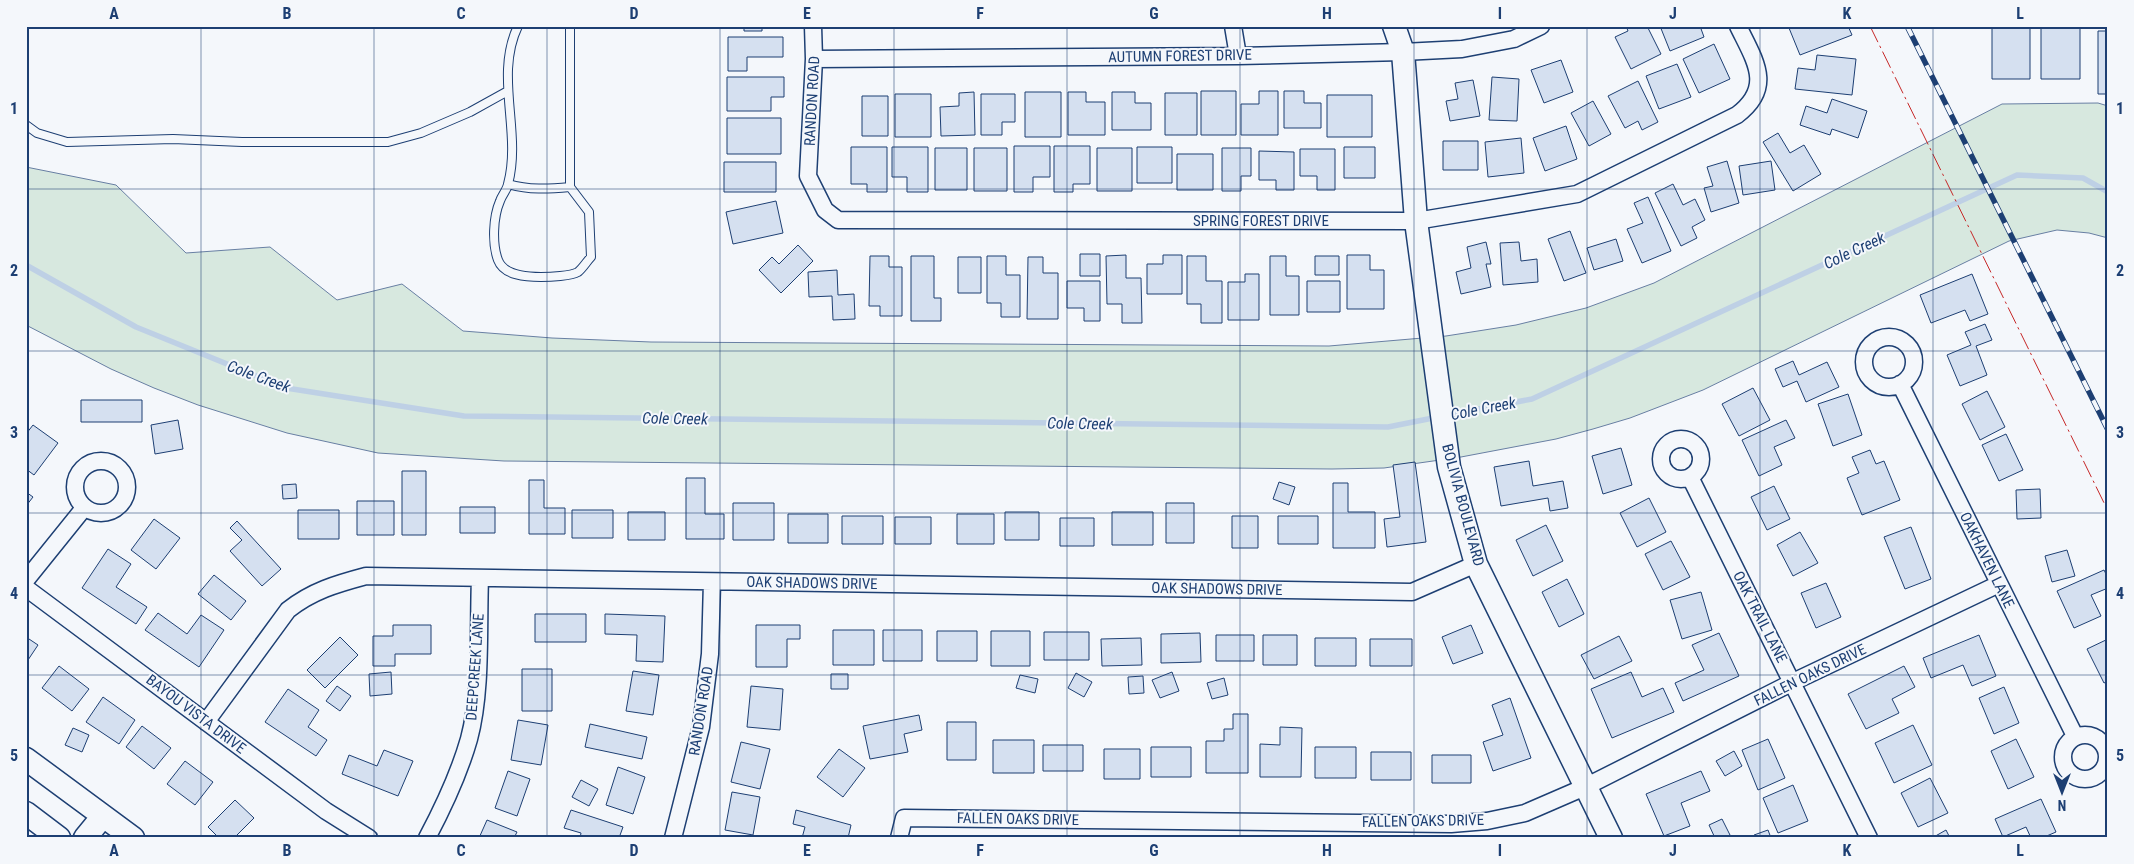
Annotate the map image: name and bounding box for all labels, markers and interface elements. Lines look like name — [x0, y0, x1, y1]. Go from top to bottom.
text: A — [109, 4, 119, 23]
text: B — [283, 4, 292, 23]
text: C — [456, 4, 466, 23]
text: D — [629, 4, 639, 23]
text: E — [803, 4, 811, 23]
text: F — [976, 4, 984, 23]
text: G — [1149, 4, 1159, 23]
text: H — [1322, 4, 1332, 23]
text: I — [1498, 4, 1502, 23]
text: J — [1669, 4, 1677, 23]
text: K — [1843, 4, 1852, 23]
text: L — [2016, 4, 2024, 23]
street label: AUTUMN FOREST DRIVE — [1108, 46, 1252, 66]
street label: RANDON ROAD — [801, 55, 823, 147]
text: 1 — [10, 99, 18, 118]
text: 1 — [2116, 99, 2124, 118]
street label: SPRING FOREST DRIVE — [1193, 212, 1329, 230]
water label: Cole Creek — [1820, 227, 1889, 273]
text: 2 — [10, 261, 18, 280]
text: 2 — [2116, 261, 2124, 280]
water label: Cole Creek — [225, 356, 294, 397]
water label: Cole Creek — [1449, 393, 1518, 424]
water label: Cole Creek — [642, 408, 709, 429]
water label: Cole Creek — [1047, 413, 1114, 434]
text: 3 — [10, 423, 18, 442]
text: 3 — [2116, 423, 2124, 442]
street label: BOLIVIA BOULEVARD — [1438, 442, 1488, 568]
street label: OAKHAVEN LANE — [1956, 509, 2018, 611]
street label: OAK TRAIL LANE — [1729, 568, 1791, 666]
street label: OAK SHADOWS DRIVE — [746, 573, 878, 593]
street label: OAK SHADOWS DRIVE — [1151, 579, 1283, 599]
text: 4 — [10, 584, 18, 603]
text: 4 — [2116, 584, 2124, 603]
street label: DEEPCREEK LANE — [462, 613, 488, 721]
street label: FALLEN OAKS DRIVE — [1751, 640, 1869, 710]
street label: RANDON ROAD — [685, 665, 717, 757]
street label: BAYOU VISTA DRIVE — [143, 671, 249, 757]
text: 5 — [10, 746, 18, 765]
text: 5 — [2116, 746, 2124, 765]
north arrow — [2036, 766, 2086, 816]
text: N — [2058, 797, 2066, 813]
street label: FALLEN OAKS DRIVE — [957, 809, 1079, 829]
street label: FALLEN OAKS DRIVE — [1362, 811, 1484, 831]
text: A — [109, 841, 119, 860]
text: B — [283, 841, 292, 860]
text: C — [456, 841, 466, 860]
text: D — [629, 841, 639, 860]
text: E — [803, 841, 811, 860]
text: F — [976, 841, 984, 860]
text: G — [1149, 841, 1159, 860]
text: H — [1322, 841, 1332, 860]
text: I — [1498, 841, 1502, 860]
text: J — [1669, 841, 1677, 860]
text: K — [1843, 841, 1852, 860]
text: L — [2016, 841, 2024, 860]

